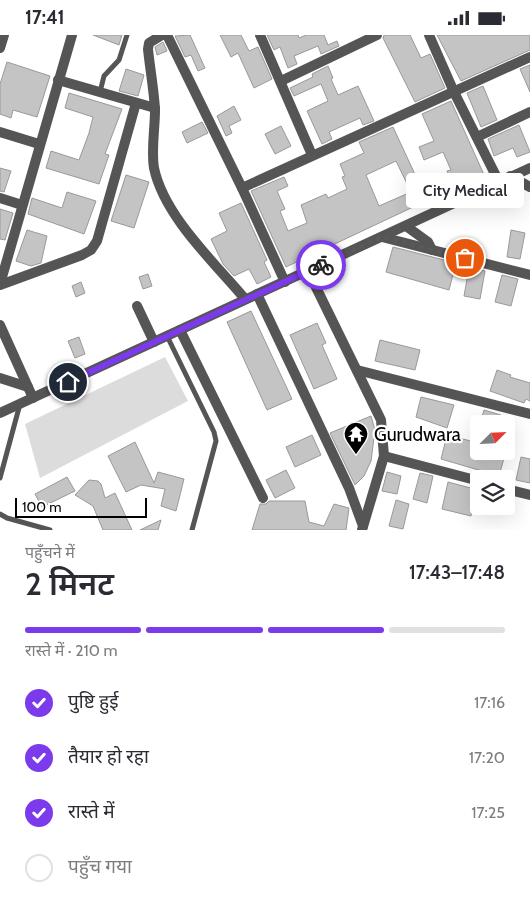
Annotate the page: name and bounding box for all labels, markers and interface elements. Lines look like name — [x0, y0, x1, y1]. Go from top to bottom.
text: 17:41 — [25, 6, 65, 29]
callout: City Medical — [406, 173, 524, 208]
text: City Medical — [423, 181, 507, 200]
pin — [444, 237, 486, 279]
courier — [296, 240, 346, 290]
icon: bag — [451, 244, 479, 272]
icon: bike — [307, 251, 335, 279]
pin — [47, 361, 89, 403]
icon: home — [54, 368, 82, 396]
north arrow — [470, 415, 515, 460]
map controls — [470, 415, 515, 515]
temple icon: Gurudwara — [343, 421, 369, 455]
place label: Gurudwara — [374, 423, 461, 446]
button: layers — [470, 470, 515, 515]
scale bar — [15, 495, 148, 518]
text: 100 m — [22, 498, 62, 516]
text: पहुँचने में — [25, 543, 75, 562]
text: 17:43–17:48 — [409, 561, 505, 584]
text: 2 मिनट — [25, 564, 114, 603]
text: रास्ते में · 210 m — [25, 641, 118, 660]
icon: check — [25, 689, 53, 717]
text: पुष्टि हुई — [68, 690, 119, 713]
text: 17:16 — [474, 693, 505, 712]
icon: check — [25, 744, 53, 772]
text: तैयार हो रहा — [68, 745, 149, 768]
text: 17:20 — [469, 748, 505, 767]
icon: check — [25, 799, 53, 827]
text: रास्ते में — [68, 800, 115, 823]
text: 17:25 — [471, 803, 505, 822]
text: पहुँच गया — [68, 855, 132, 878]

